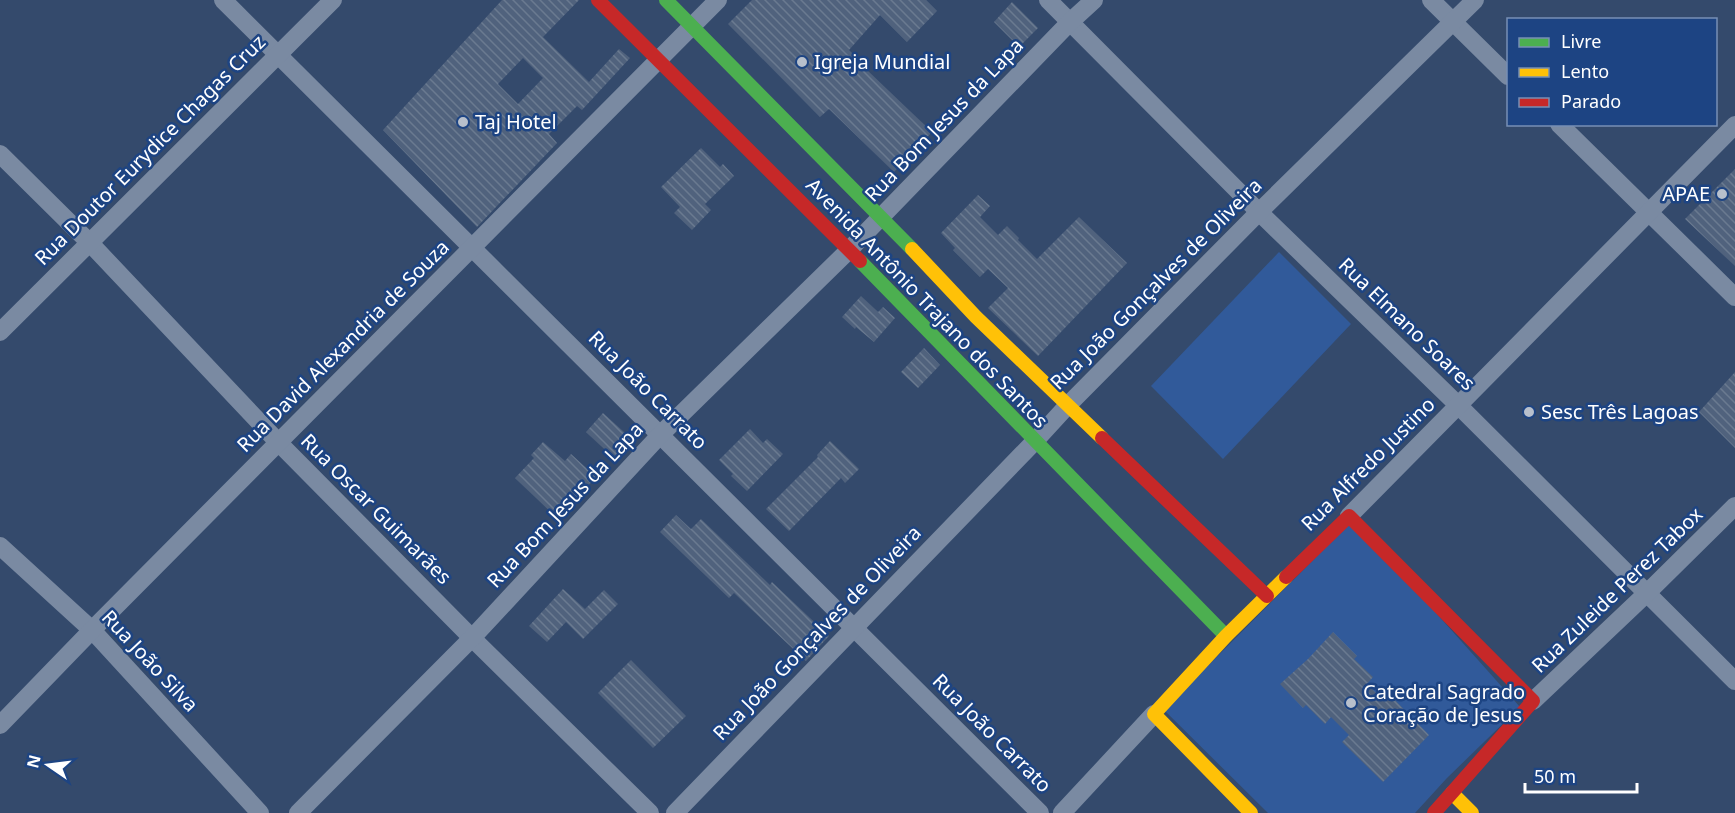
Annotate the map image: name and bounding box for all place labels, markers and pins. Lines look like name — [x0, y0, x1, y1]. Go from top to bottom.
place label: Igreja Mundial — [814, 48, 951, 75]
marker: Igreja Mundial — [795, 55, 809, 69]
place label: Taj Hotel — [475, 108, 557, 135]
marker: Taj Hotel — [456, 115, 470, 129]
place label: APAE — [1662, 180, 1710, 207]
marker: APAE — [1715, 187, 1729, 201]
place label: Sesc Três Lagoas — [1541, 398, 1699, 425]
marker: Sesc Três Lagoas — [1522, 405, 1536, 419]
place label: Catedral Sagrado Coração de Jesus — [1363, 678, 1525, 728]
marker: Catedral Sagrado Coração de Jesus — [1344, 696, 1358, 710]

